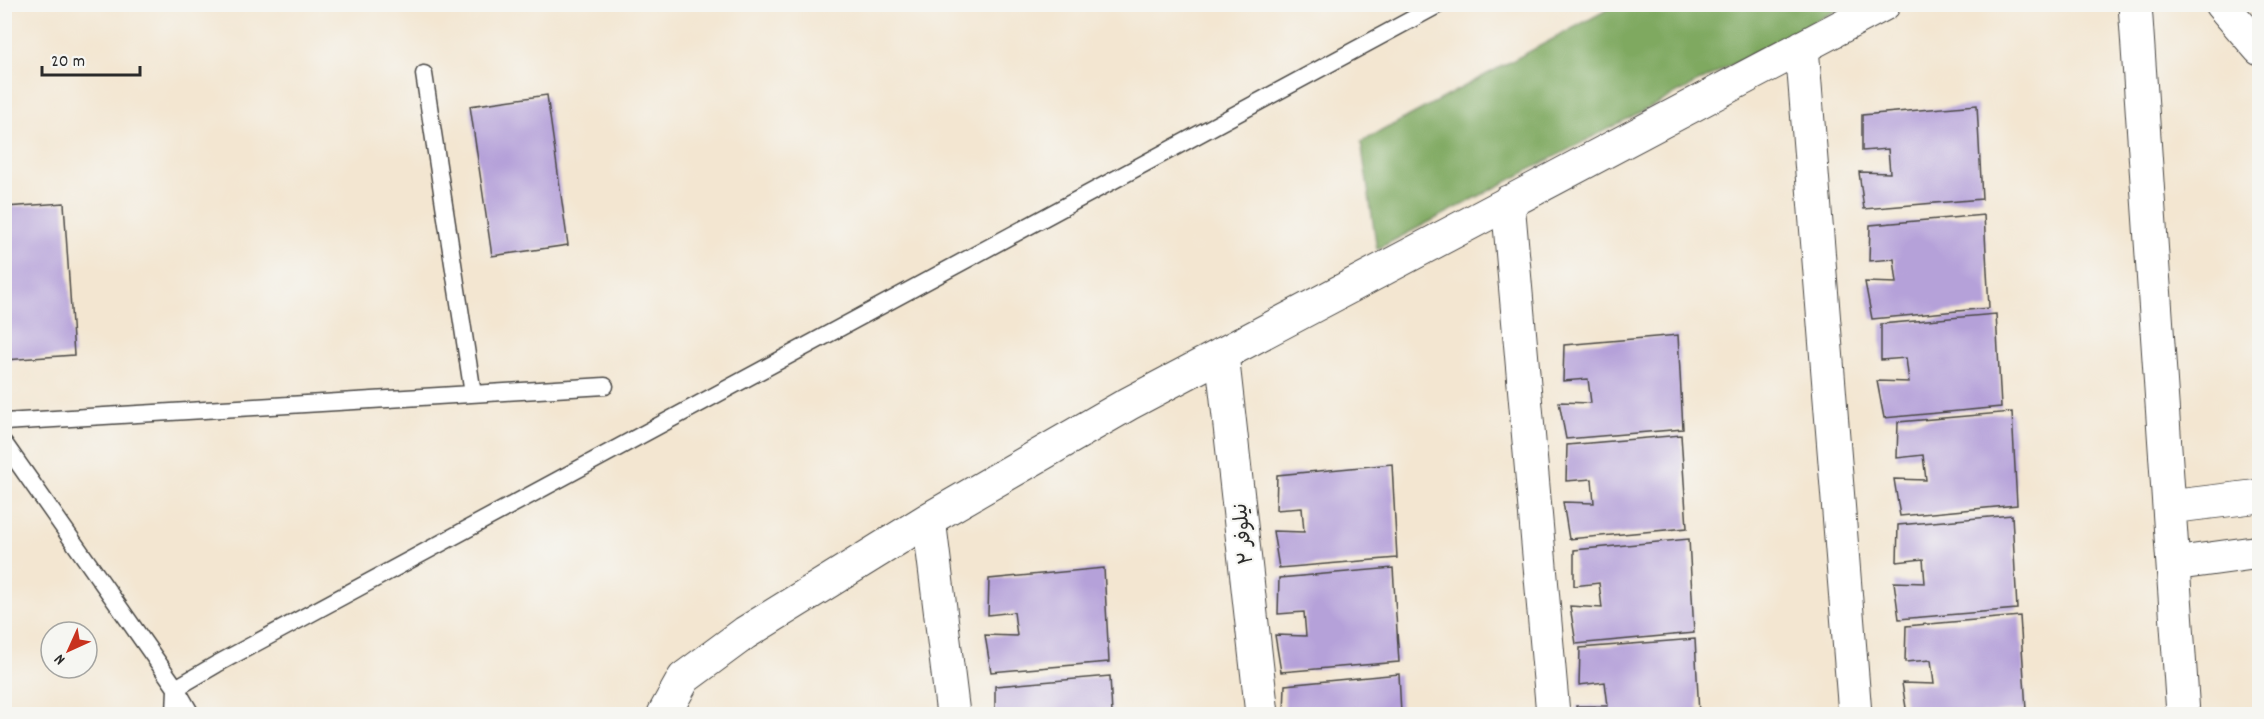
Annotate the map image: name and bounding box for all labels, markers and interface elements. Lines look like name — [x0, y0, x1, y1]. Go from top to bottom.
scale bar — [42, 39, 140, 77]
text: 20 m — [51, 50, 85, 75]
street label: نیلوفر ٣ — [1228, 502, 1262, 566]
north arrow — [39, 620, 99, 680]
text: N — [49, 648, 71, 670]

